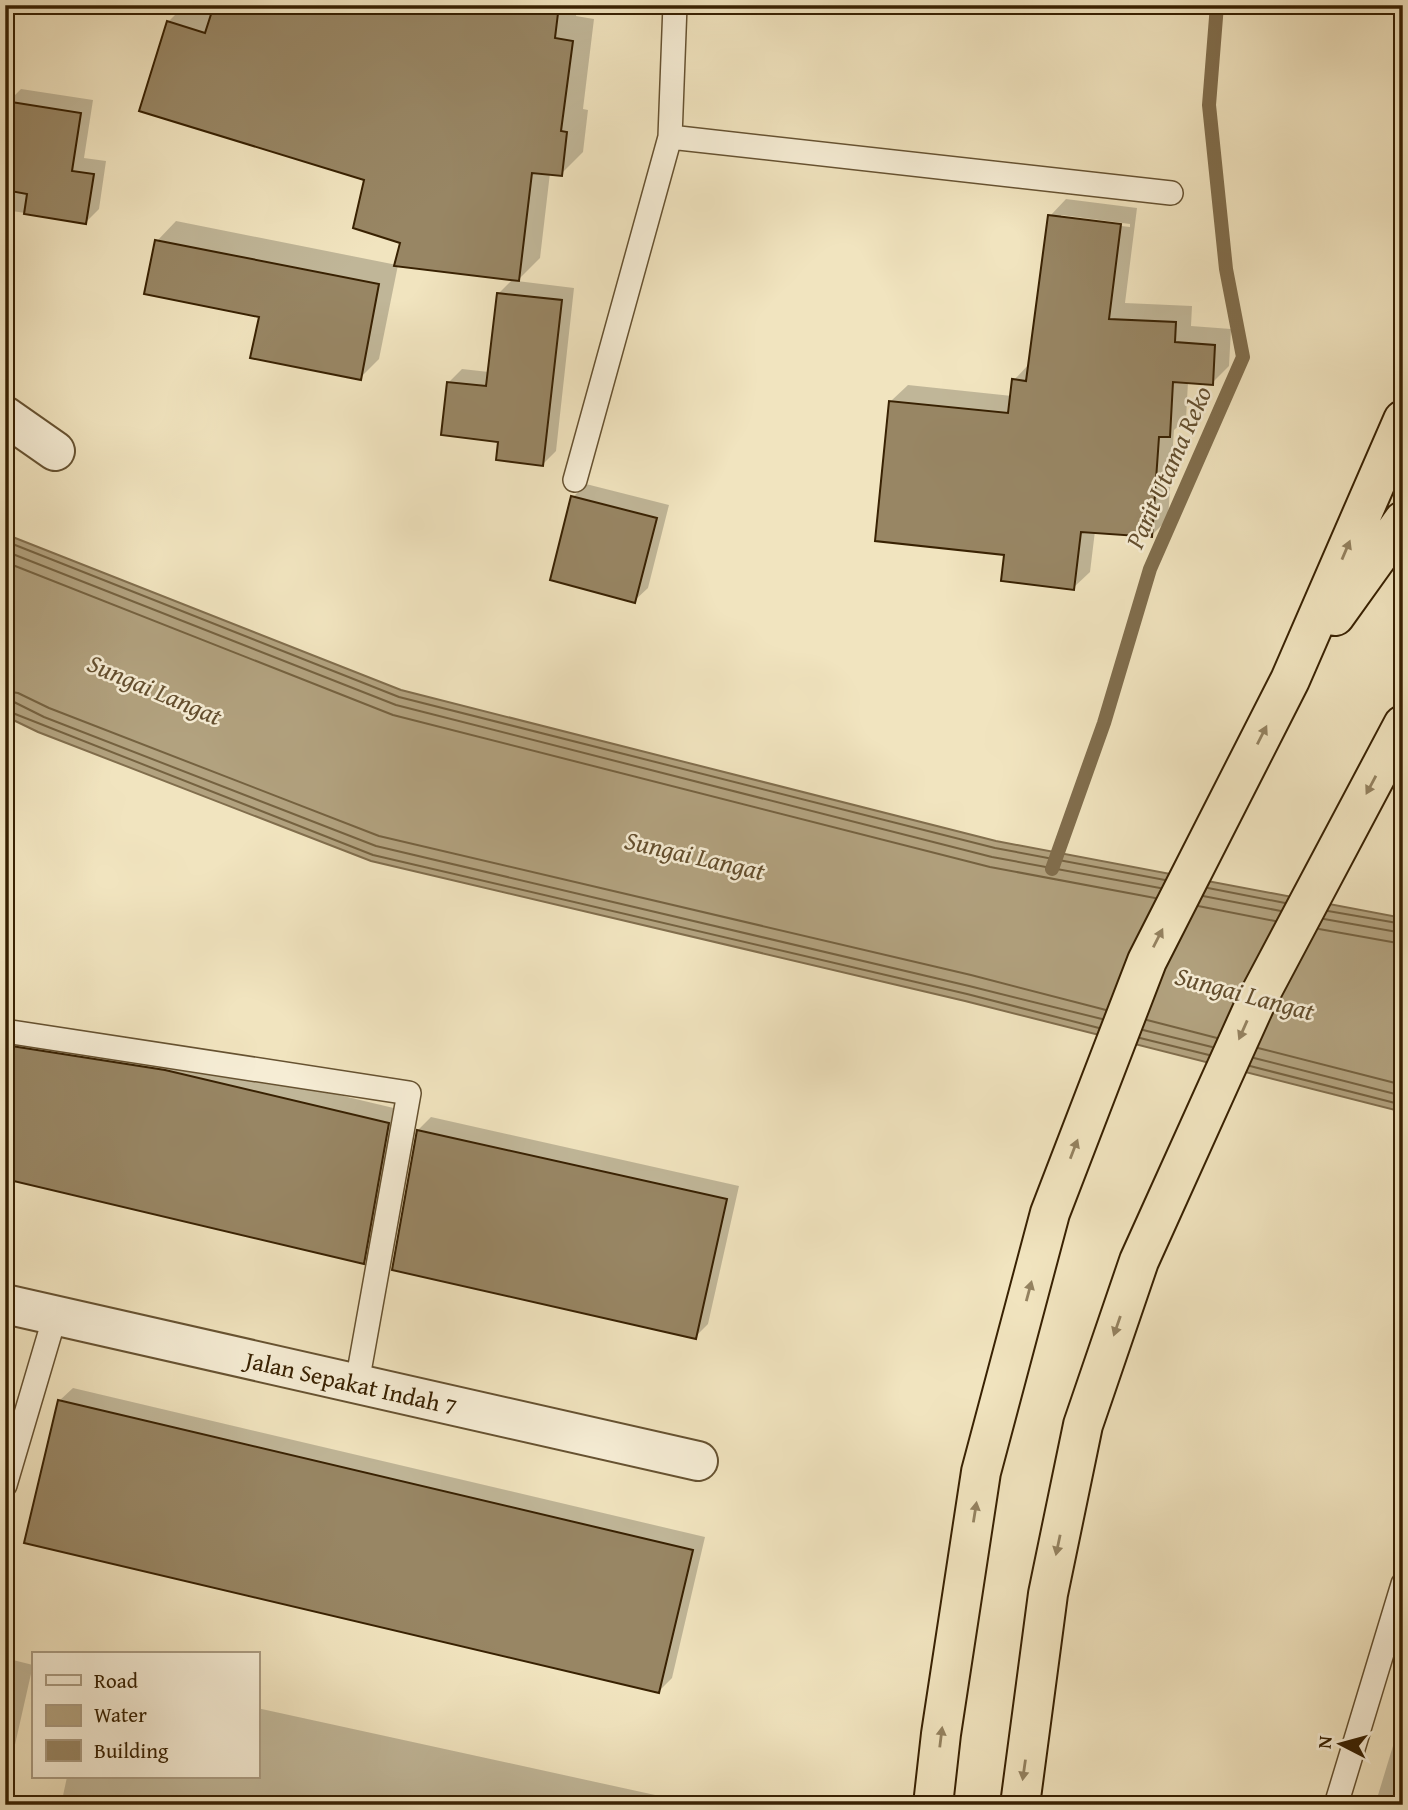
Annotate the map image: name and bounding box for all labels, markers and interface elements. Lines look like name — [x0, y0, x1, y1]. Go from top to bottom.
water label: Parit Utama Reko — [1114, 380, 1221, 555]
one-way arrow — [1341, 540, 1352, 561]
water label: Sungai Langat — [82, 643, 229, 735]
one-way arrow — [1256, 725, 1267, 745]
one-way arrow — [1365, 775, 1377, 795]
water label: Sungai Langat — [621, 820, 770, 890]
one-way arrow — [1153, 928, 1164, 948]
water label: Sungai Langat — [1171, 956, 1320, 1031]
one-way arrow — [1237, 1020, 1249, 1040]
one-way arrow — [1069, 1139, 1080, 1160]
one-way arrow — [1024, 1280, 1035, 1302]
one-way arrow — [1111, 1315, 1122, 1336]
street label: Jalan Sepakat Indah 7 — [239, 1341, 460, 1423]
one-way arrow — [970, 1501, 981, 1523]
one-way arrow — [1053, 1534, 1064, 1556]
legend — [32, 1652, 259, 1778]
text: Road — [94, 1665, 139, 1696]
text: Water — [94, 1699, 147, 1730]
north arrow — [1306, 1708, 1376, 1778]
one-way arrow — [935, 1726, 946, 1748]
text: N — [1310, 1734, 1339, 1750]
text: Building — [94, 1735, 169, 1766]
one-way arrow — [1019, 1759, 1030, 1781]

